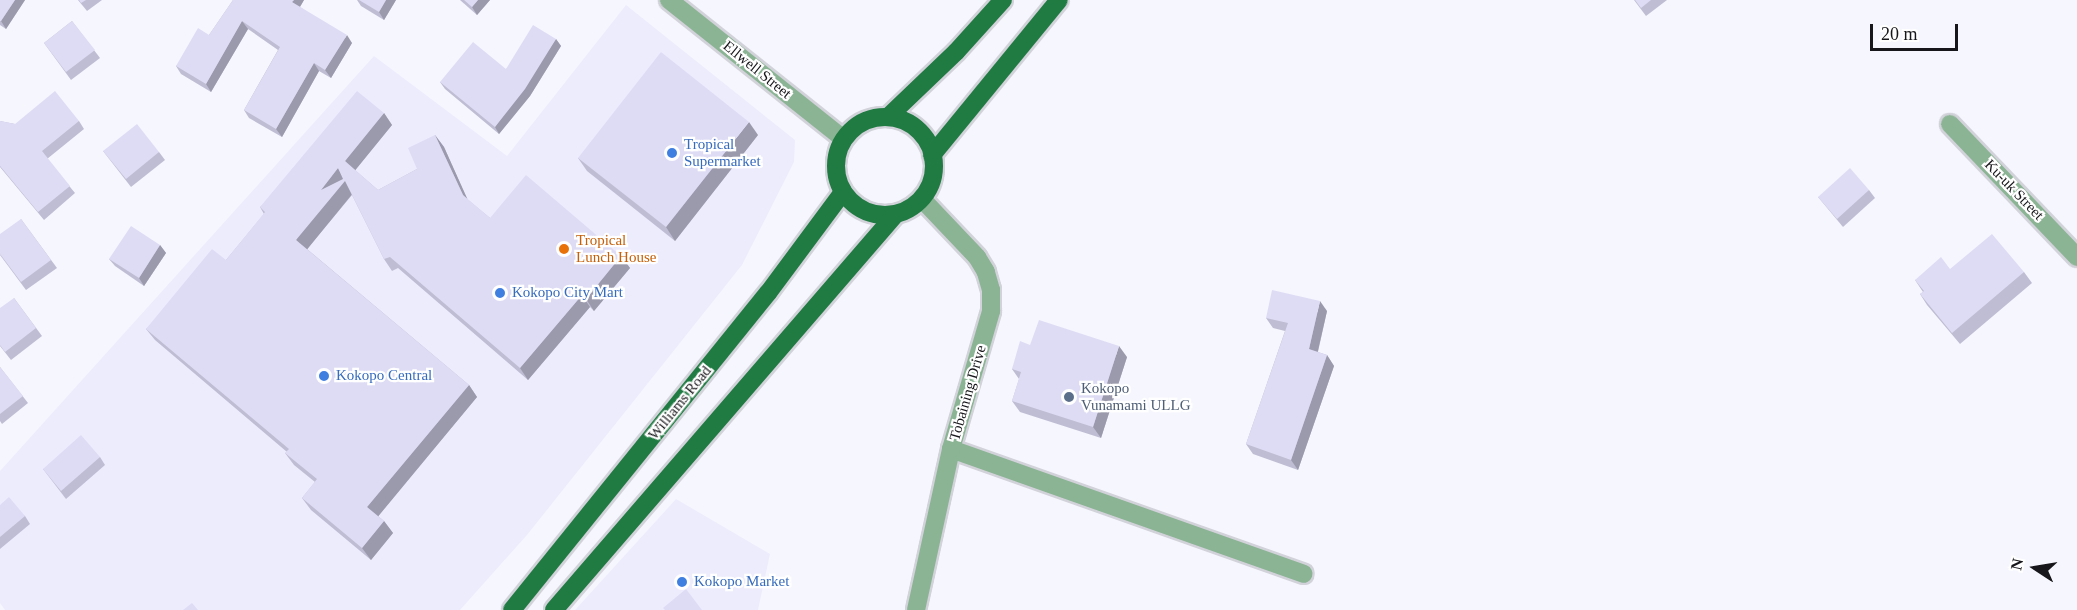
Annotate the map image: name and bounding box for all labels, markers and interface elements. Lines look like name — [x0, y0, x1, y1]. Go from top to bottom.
scale bar — [1873, 12, 1962, 50]
text: 20 m — [1881, 24, 1918, 44]
street label: Ellwell Street — [719, 37, 795, 103]
place label: Tropical Supermarket — [684, 135, 761, 170]
marker: Tropical Supermarket — [665, 146, 679, 160]
street label: Ku-uk Street — [1981, 156, 2047, 224]
place label: Tropical Lunch House — [576, 231, 656, 266]
marker: Tropical Lunch House — [557, 242, 571, 256]
place label: Kokopo City Mart — [512, 284, 623, 302]
marker: Kokopo City Mart — [493, 286, 507, 300]
street label: Tobaining Drive — [946, 343, 990, 443]
street label: Williams Road — [645, 362, 715, 444]
place label: Kokopo Central — [336, 367, 432, 385]
marker: Kokopo Central — [317, 369, 331, 383]
place label: Kokopo Vunamami ULLG — [1081, 379, 1190, 414]
marker: Kokopo Vunamami ULLG — [1062, 390, 1076, 404]
north arrow — [2005, 538, 2065, 598]
text: N — [2007, 557, 2026, 572]
place label: Kokopo Market — [694, 573, 789, 591]
marker: Kokopo Market — [675, 575, 689, 589]

